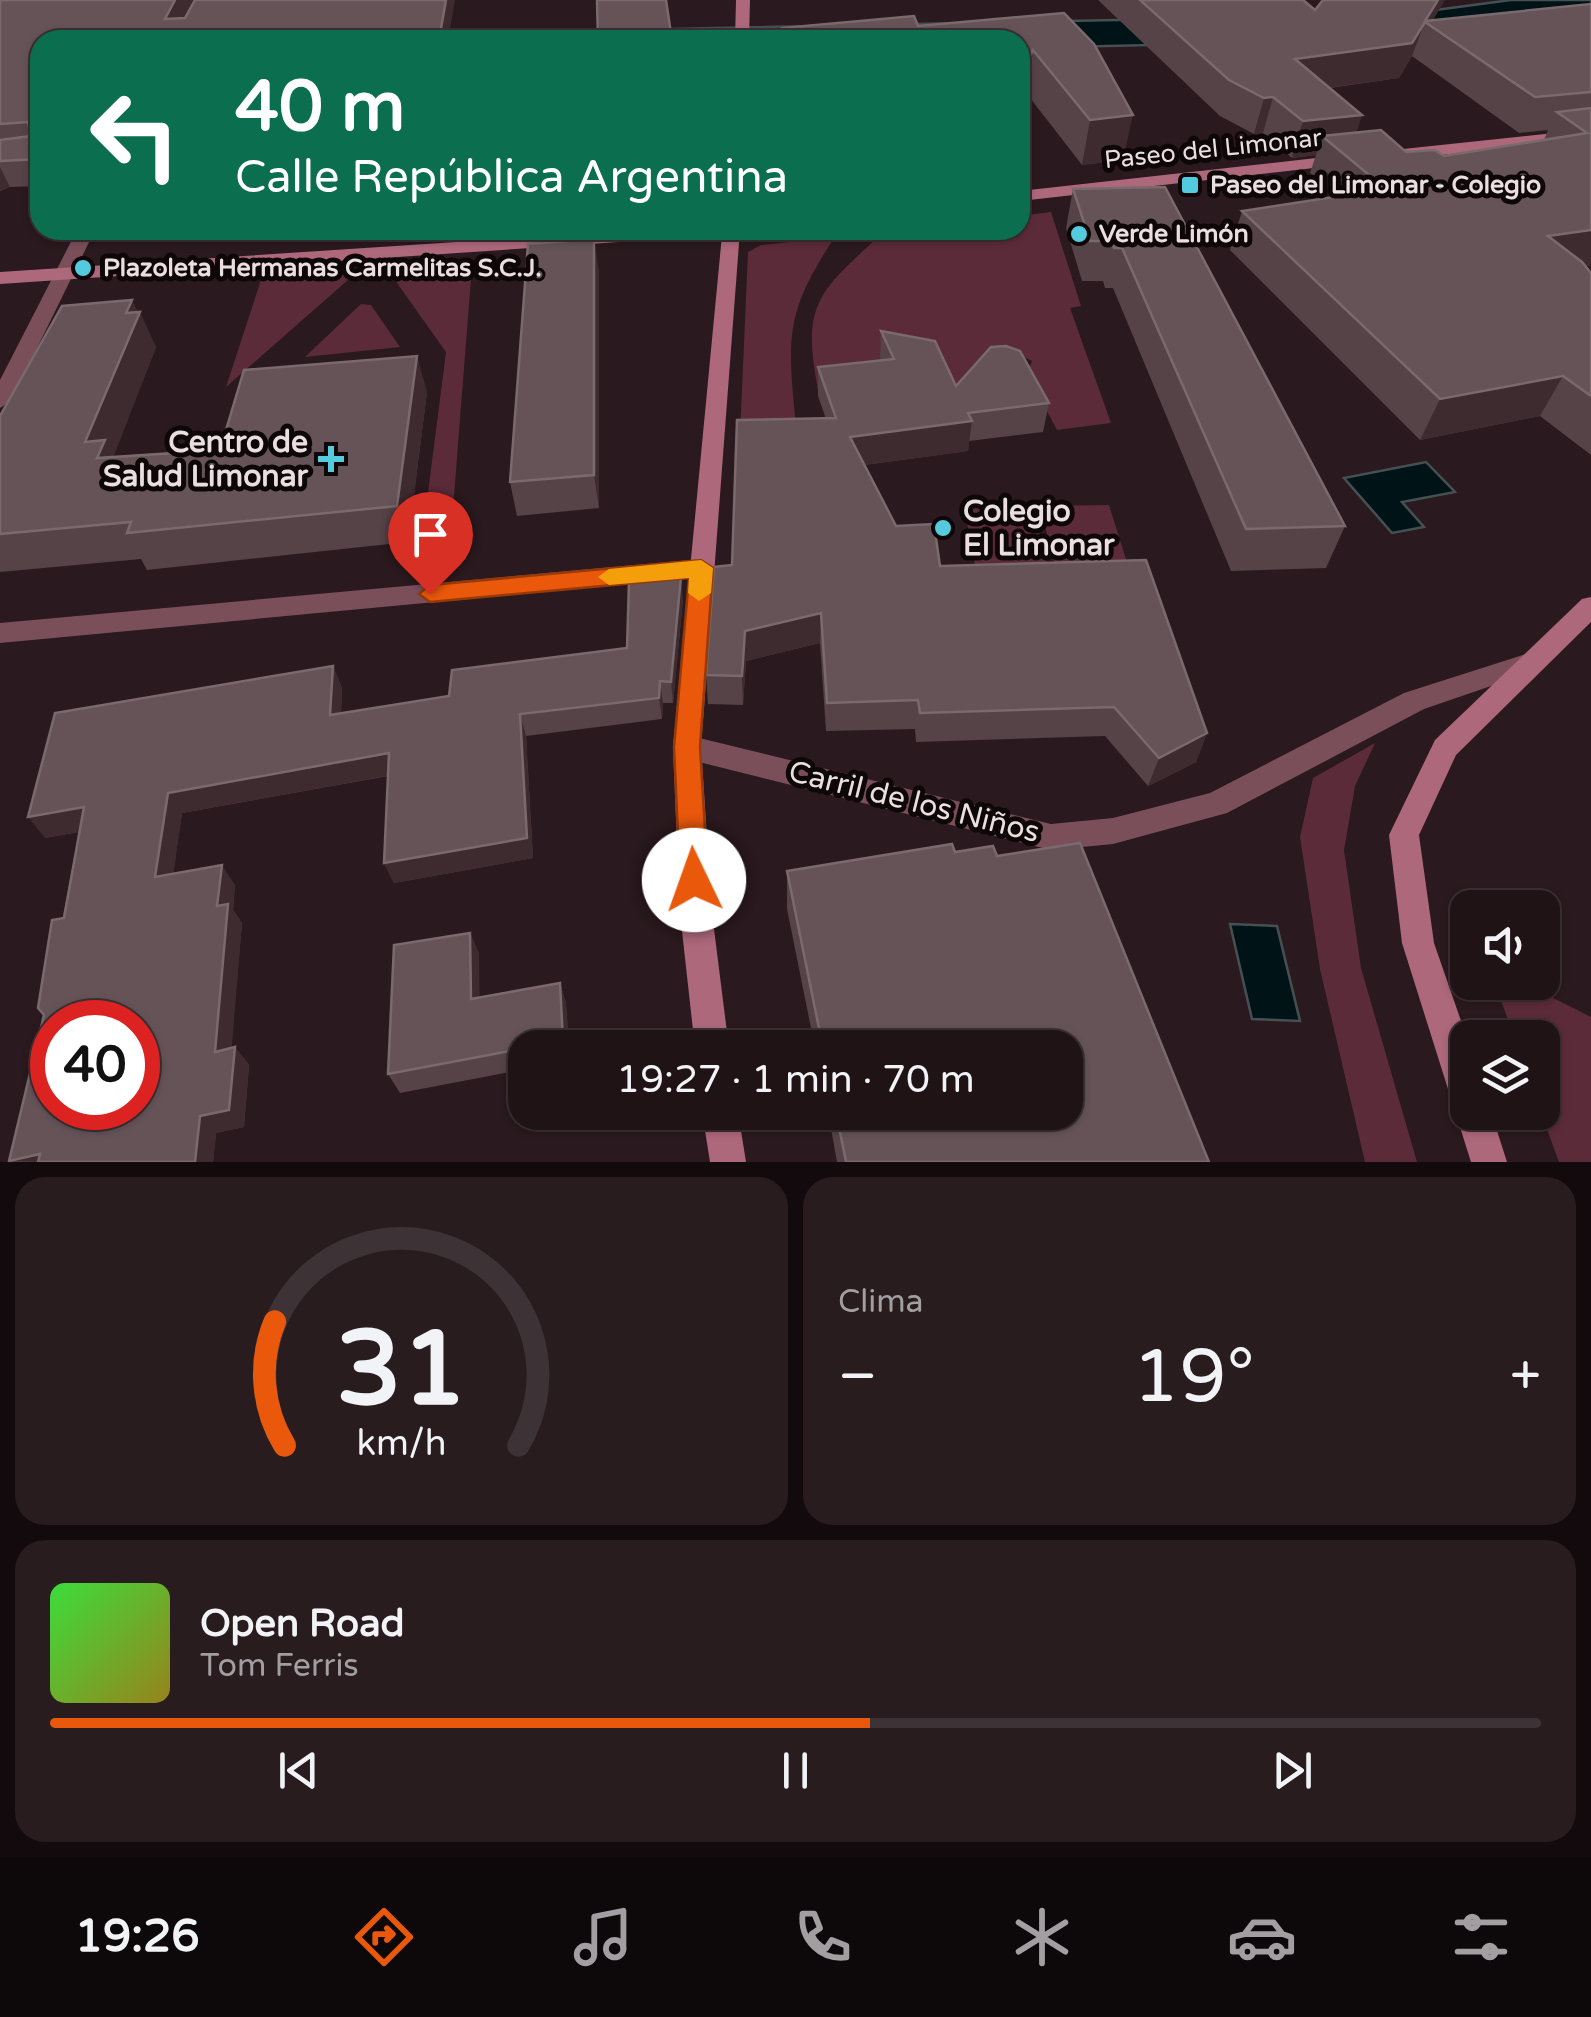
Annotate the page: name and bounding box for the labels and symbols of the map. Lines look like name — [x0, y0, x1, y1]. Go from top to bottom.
street label: Paseo del Limonar — [1103, 123, 1324, 175]
place label: Paseo del Limonar - Colegio — [1210, 170, 1541, 200]
marker: Paseo del Limonar - Colegio — [1179, 174, 1201, 196]
place label: Verde Limón — [1099, 219, 1249, 249]
marker: Verde Limón — [1068, 223, 1090, 245]
place label: Plazoleta Hermanas Carmelitas S.C.J. — [103, 253, 542, 283]
marker: Plazoleta Hermanas Carmelitas S.C.J. — [72, 257, 94, 279]
place label: Centro de Salud Limonar — [103, 424, 309, 495]
marker: Centro de Salud Limonar — [318, 446, 344, 472]
pin — [388, 492, 473, 595]
place label: Colegio El Limonar — [963, 493, 1115, 564]
marker: Colegio El Limonar — [932, 517, 954, 539]
street label: Carril de los Niños — [785, 753, 1043, 851]
position arrow — [642, 828, 746, 932]
speed limit sign: 40 — [30, 1000, 160, 1130]

